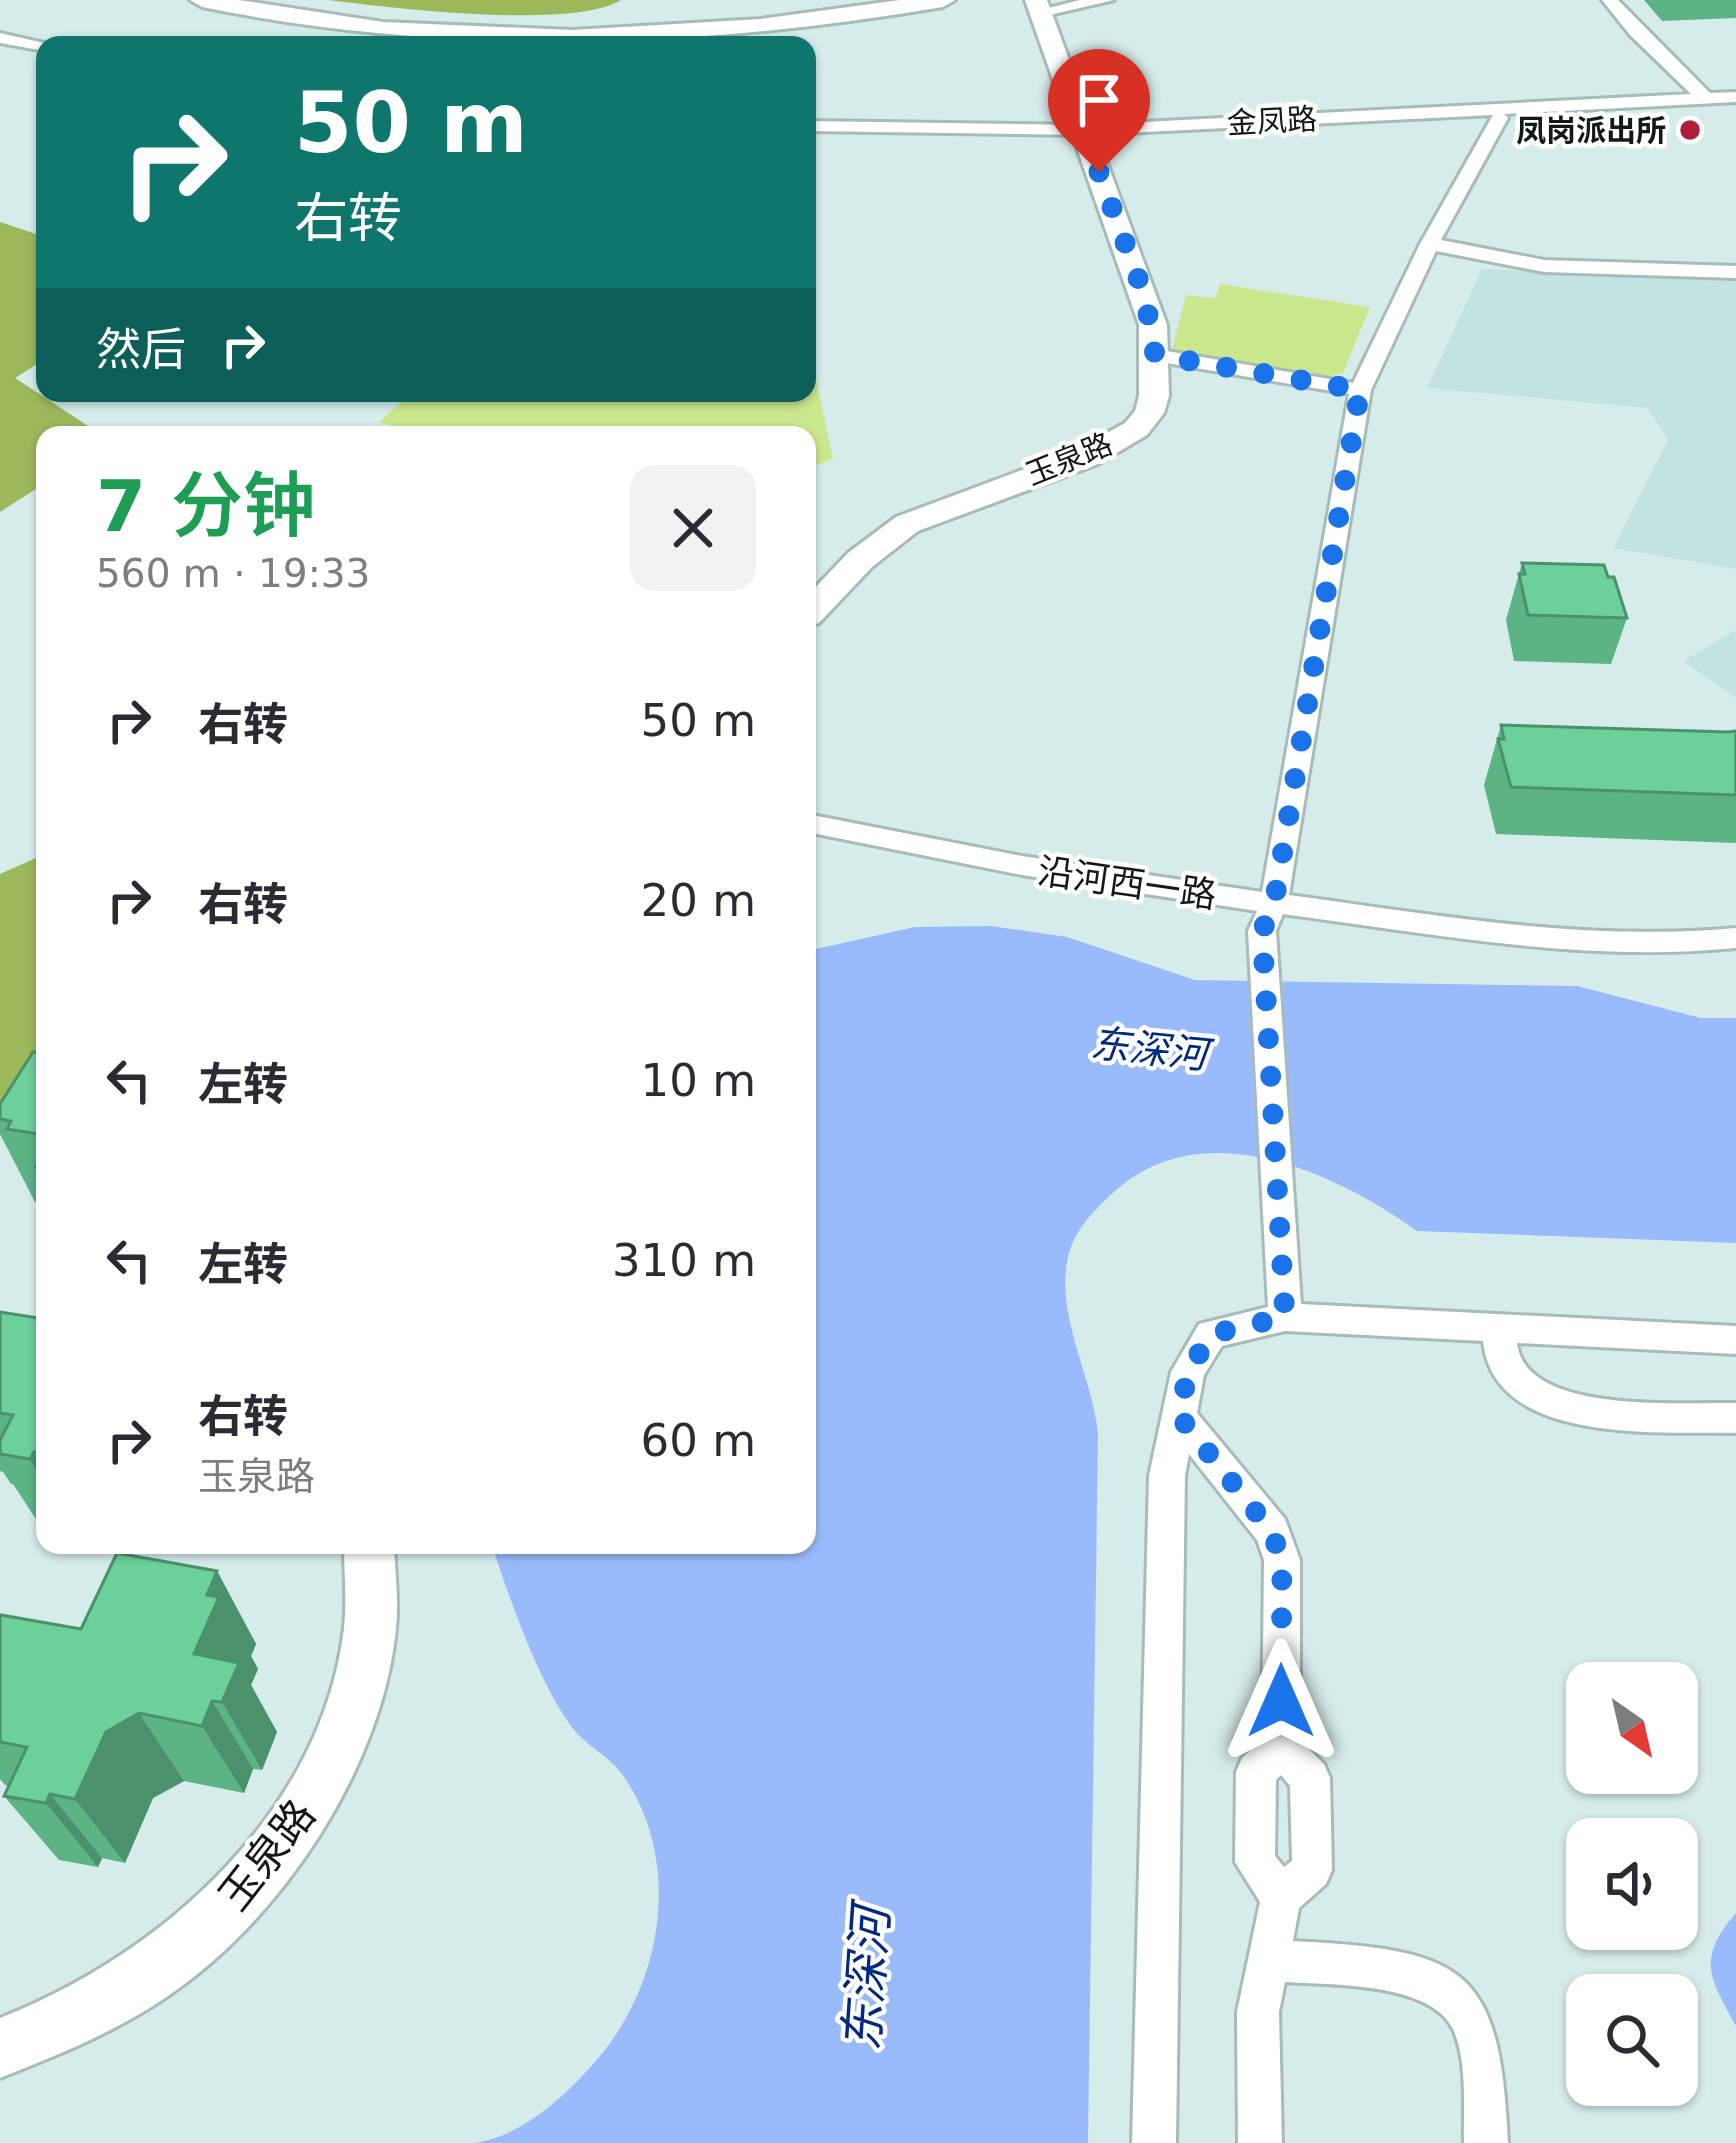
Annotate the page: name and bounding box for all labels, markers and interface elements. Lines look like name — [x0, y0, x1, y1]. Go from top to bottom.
pin — [1048, 49, 1150, 172]
icon: arrive — [1066, 67, 1132, 133]
text: 50 m — [294, 74, 528, 172]
icon: right — [96, 84, 252, 240]
street label: 金凤路 — [1226, 101, 1318, 141]
place label: 凤岗派出所 — [1516, 113, 1666, 148]
marker: 凤岗派出所 — [1677, 117, 1703, 143]
text: 右转 — [294, 187, 402, 250]
icon: right — [210, 312, 276, 378]
text: 然后 — [96, 323, 186, 376]
street label: 玉泉路 — [1021, 426, 1117, 492]
text: 7 分钟 — [96, 464, 315, 548]
button: close — [630, 465, 756, 591]
text: 560 m · 19:33 — [96, 551, 370, 596]
icon: right — [96, 687, 162, 753]
text: 50 m — [641, 694, 756, 747]
text: 右转 — [198, 698, 288, 751]
street label: 沿河西一路 — [1035, 850, 1219, 916]
icon: right — [96, 867, 162, 933]
text: 20 m — [641, 874, 756, 927]
text: 右转 — [198, 878, 288, 931]
water label: 东深河 — [1088, 1021, 1216, 1078]
icon: left — [96, 1047, 162, 1113]
text: 10 m — [641, 1054, 756, 1107]
text: 左转 — [198, 1058, 288, 1111]
icon: left — [96, 1227, 162, 1293]
text: 310 m — [612, 1234, 756, 1287]
text: 左转 — [198, 1238, 288, 1291]
text: 右转 — [198, 1390, 288, 1443]
icon: right — [96, 1407, 162, 1473]
text: 60 m — [641, 1414, 756, 1467]
text: 玉泉路 — [198, 1454, 315, 1499]
position arrow — [1218, 1638, 1344, 1764]
north arrow — [1566, 1662, 1698, 1794]
map controls — [1566, 1662, 1698, 2106]
street label: 玉泉路 — [209, 1790, 325, 1920]
button: sound — [1566, 1818, 1698, 1950]
water label: 东深河 — [833, 1897, 900, 2053]
button: search — [1566, 1974, 1698, 2106]

